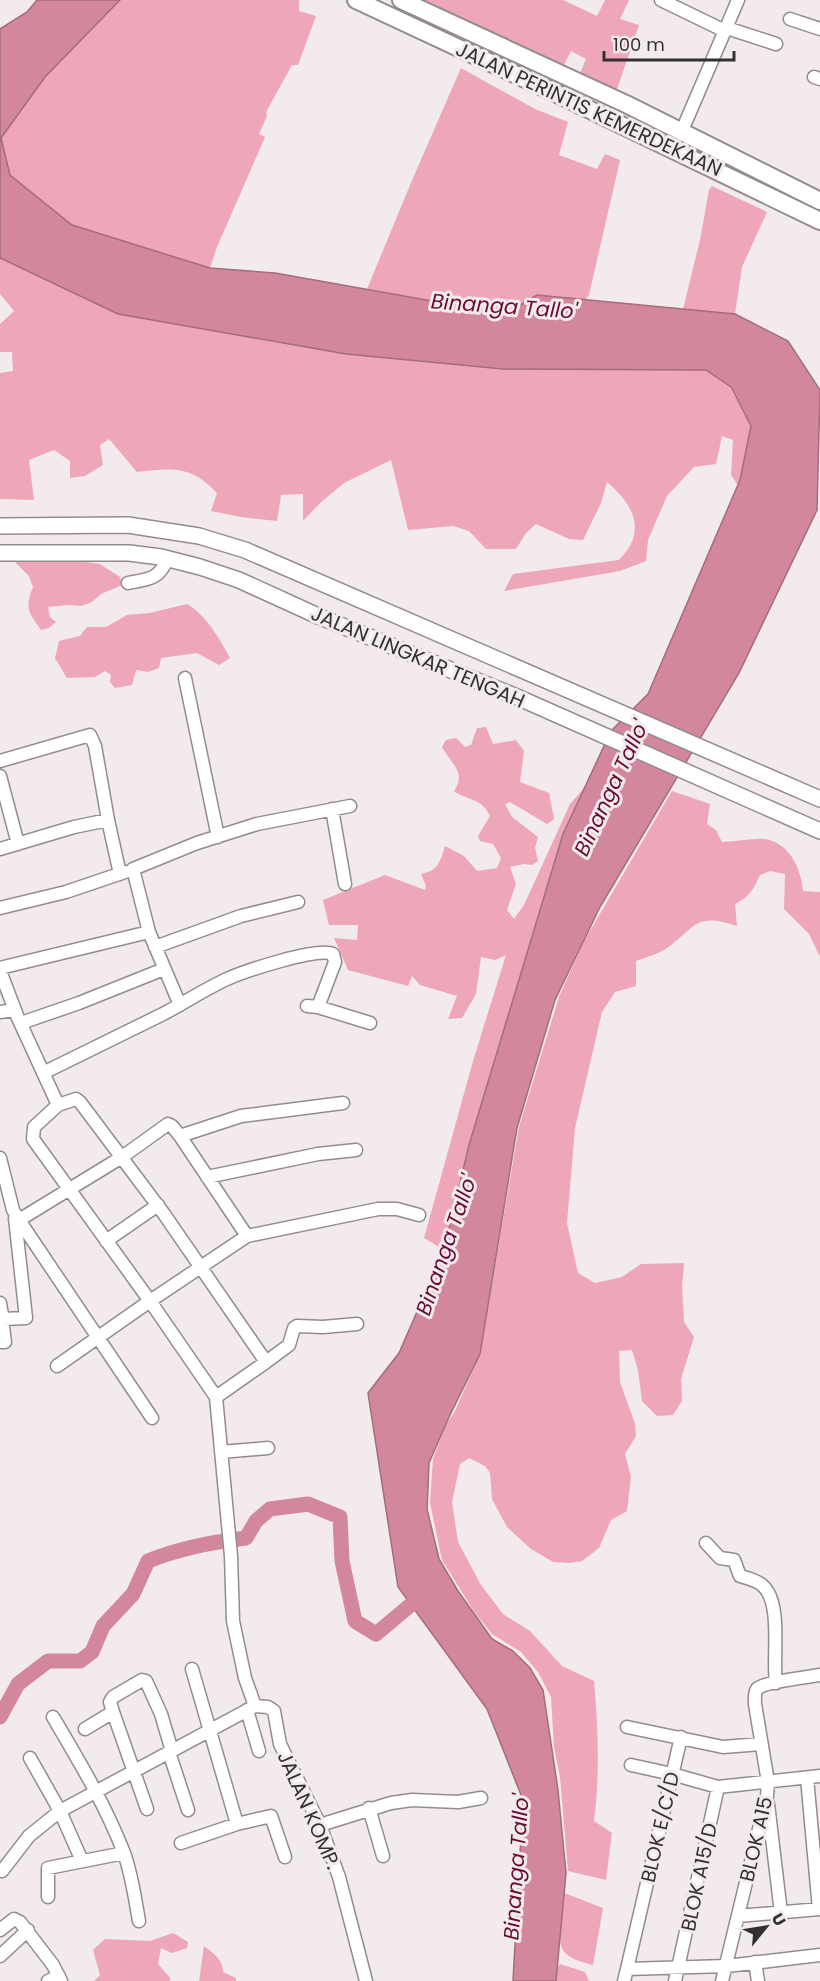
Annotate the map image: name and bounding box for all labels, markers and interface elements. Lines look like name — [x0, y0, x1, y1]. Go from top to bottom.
scale bar — [604, 24, 734, 62]
text: 100 m — [613, 32, 665, 57]
street label: JALAN PERINTIS KEMERDEKAAN — [451, 35, 727, 183]
water label: Binanga Tallo' — [430, 286, 580, 326]
street label: JALAN LINGKAR TENGAH — [307, 599, 529, 715]
water label: Binanga Tallo' — [567, 714, 656, 860]
water label: Binanga Tallo' — [408, 1169, 484, 1319]
street label: JALAN KOMP. — [271, 1747, 347, 1873]
street label: BLOK E/C/D — [634, 1769, 686, 1885]
water label: Binanga Tallo' — [496, 1791, 536, 1941]
street label: BLOK A15 — [733, 1794, 779, 1884]
street label: BLOK A15/D — [674, 1820, 724, 1934]
north arrow — [736, 1897, 796, 1957]
text: U — [766, 1909, 791, 1930]

